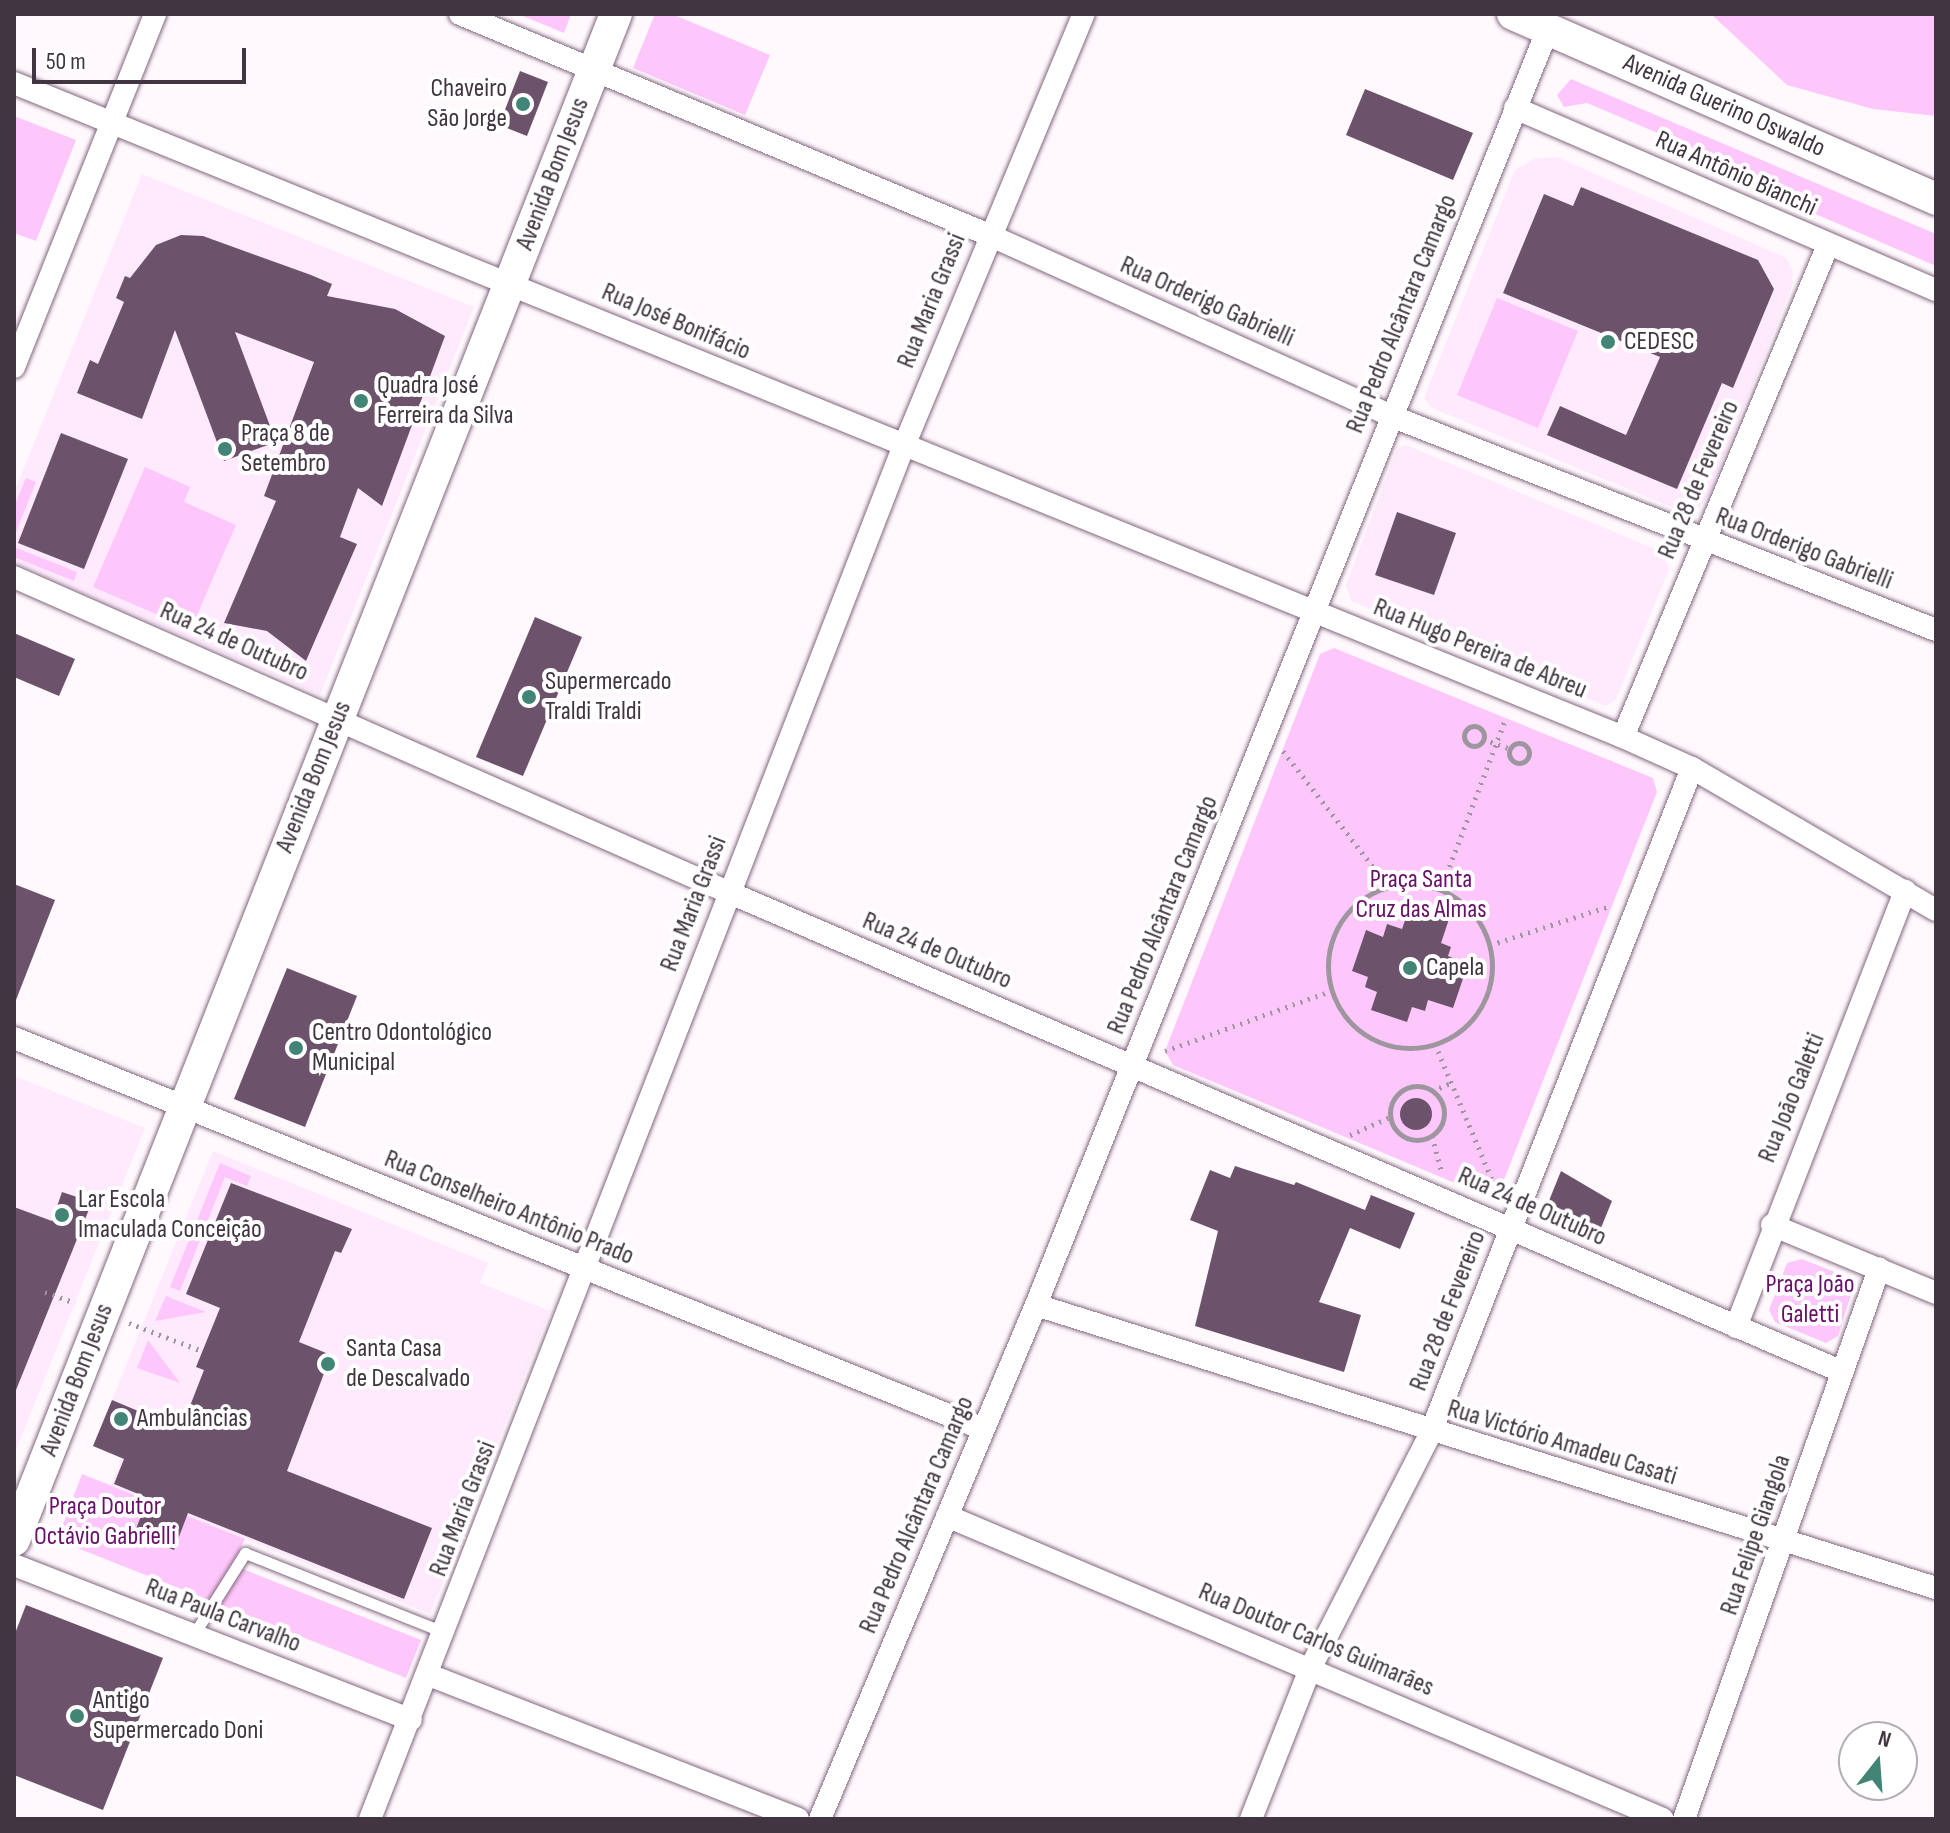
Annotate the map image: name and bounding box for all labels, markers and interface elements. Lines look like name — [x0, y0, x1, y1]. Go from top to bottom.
scale bar — [36, 32, 250, 82]
text: 50 m — [46, 47, 86, 76]
street label: Avenida Guerino Oswaldo — [1618, 47, 1830, 165]
place label: Chaveiro São Jorge — [427, 73, 507, 134]
street label: Avenida Bom Jesus — [510, 93, 596, 255]
marker: Chaveiro São Jorge — [514, 95, 532, 113]
street label: Rua Antônio Bianchi — [1651, 125, 1821, 223]
street label: Rua Pedro Alcântara Camargo — [1340, 190, 1464, 438]
street label: Rua Maria Grassi — [891, 229, 973, 373]
street label: Rua Orderigo Gabrielli — [1115, 250, 1299, 354]
street label: Rua José Bonifácio — [597, 277, 755, 367]
place label: CEDESC — [1624, 326, 1695, 358]
marker: CEDESC — [1599, 333, 1617, 351]
place label: Quadra José Ferreira da Silva — [377, 370, 513, 432]
marker: Quadra José Ferreira da Silva — [352, 392, 370, 410]
street label: Rua 28 de Fevereiro — [1652, 396, 1746, 564]
place label: Praça 8 de Setembro — [241, 418, 330, 480]
marker: Praça 8 de Setembro — [216, 440, 234, 458]
street label: Rua Orderigo Gabrielli — [1711, 501, 1897, 597]
street label: Rua Hugo Pereira de Abreu — [1369, 592, 1591, 706]
street label: Rua 24 de Outubro — [155, 595, 313, 689]
place label: Supermercado Traldi Traldi — [545, 666, 672, 728]
marker: Supermercado Traldi Traldi — [520, 688, 538, 706]
street label: Avenida Bom Jesus — [269, 697, 359, 857]
street label: Rua Pedro Alcântara Camargo — [1101, 791, 1225, 1039]
street label: Rua Maria Grassi — [654, 832, 734, 976]
park label: Praça Santa Cruz das Almas — [1356, 864, 1486, 926]
street label: Rua 24 de Outubro — [858, 906, 1016, 996]
place label: Capela — [1426, 952, 1484, 984]
marker: Capela — [1401, 959, 1419, 977]
place label: Centro Odontológico Municipal — [312, 1017, 492, 1078]
street label: Rua João Galetti — [1752, 1029, 1832, 1167]
marker: Centro Odontológico Municipal — [287, 1039, 305, 1057]
street label: Rua Conselheiro Antônio Prado — [380, 1144, 638, 1272]
street label: Rua 24 de Outubro — [1453, 1160, 1611, 1254]
place label: Lar Escola Imaculada Conceição — [78, 1184, 262, 1246]
marker: Lar Escola Imaculada Conceição — [53, 1206, 71, 1224]
street label: Rua 28 de Fevereiro — [1403, 1227, 1493, 1395]
park label: Praça João Galetti — [1765, 1269, 1855, 1330]
street label: Avenida Bom Jesus — [34, 1299, 120, 1461]
place label: Santa Casa de Descalvado — [346, 1333, 470, 1394]
marker: Santa Casa de Descalvado — [317, 1353, 339, 1375]
street label: Rua Pedro Alcântara Camargo — [853, 1392, 981, 1638]
street label: Rua Victório Amadeu Casati — [1443, 1393, 1681, 1493]
place label: Ambulâncias — [137, 1403, 248, 1435]
marker: Ambulâncias — [112, 1410, 130, 1428]
street label: Rua Maria Grassi — [423, 1437, 503, 1581]
street label: Rua Felipe Giangola — [1714, 1451, 1798, 1619]
park label: Praça Doutor Octávio Gabrielli — [34, 1491, 176, 1552]
street label: Rua Paula Carvalho — [141, 1572, 305, 1660]
street label: Rua Doutor Carlos Guimarães — [1194, 1576, 1438, 1704]
place label: Antigo Supermercado Doni — [93, 1685, 263, 1746]
marker: Antigo Supermercado Doni — [68, 1707, 86, 1725]
north arrow — [1838, 1721, 1918, 1801]
text: N — [1875, 1725, 1894, 1754]

